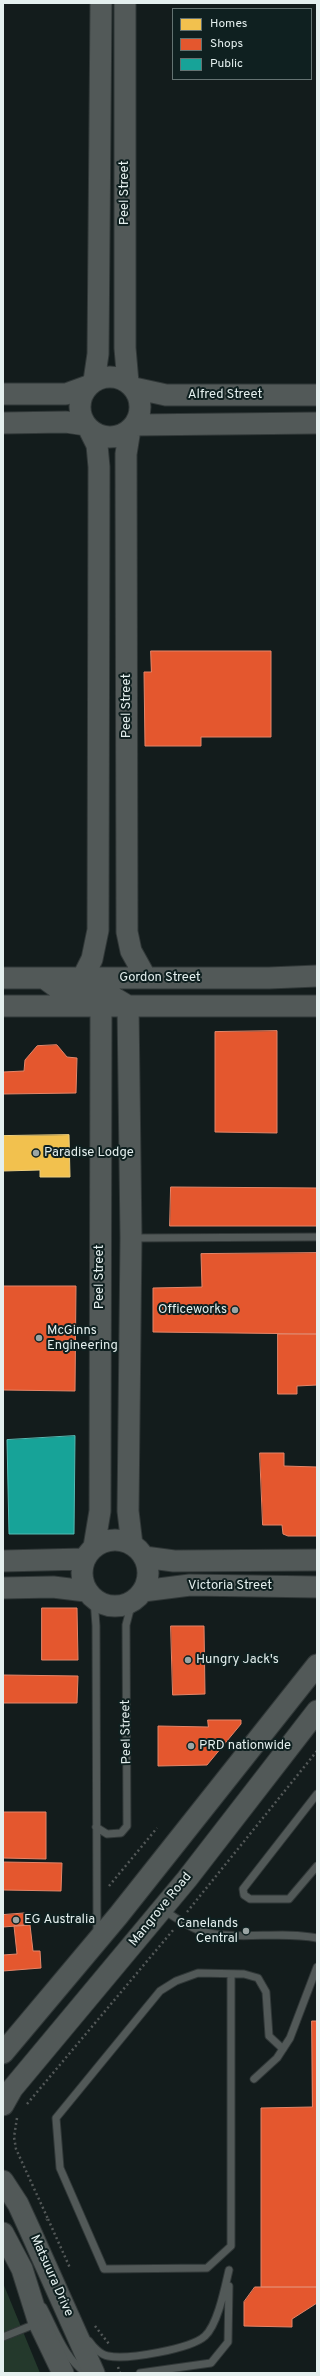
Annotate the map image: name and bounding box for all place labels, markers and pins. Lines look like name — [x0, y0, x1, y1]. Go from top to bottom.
place label: Paradise Lodge — [44, 1145, 134, 1161]
marker: Paradise Lodge — [31, 1148, 41, 1158]
place label: Officeworks — [158, 1302, 227, 1318]
marker: Officeworks — [230, 1305, 240, 1315]
place label: McGinns Engineering — [47, 1323, 118, 1354]
marker: McGinns Engineering — [34, 1333, 44, 1343]
place label: Hungry Jack's — [196, 1652, 279, 1668]
marker: Hungry Jack's — [183, 1655, 193, 1665]
place label: PRD nationwide — [199, 1738, 291, 1754]
marker: PRD nationwide — [186, 1741, 196, 1751]
place label: EG Australia — [24, 1912, 95, 1928]
marker: EG Australia — [11, 1915, 21, 1925]
place label: Canelands Central — [177, 1916, 238, 1947]
marker: Canelands Central — [241, 1926, 251, 1936]

